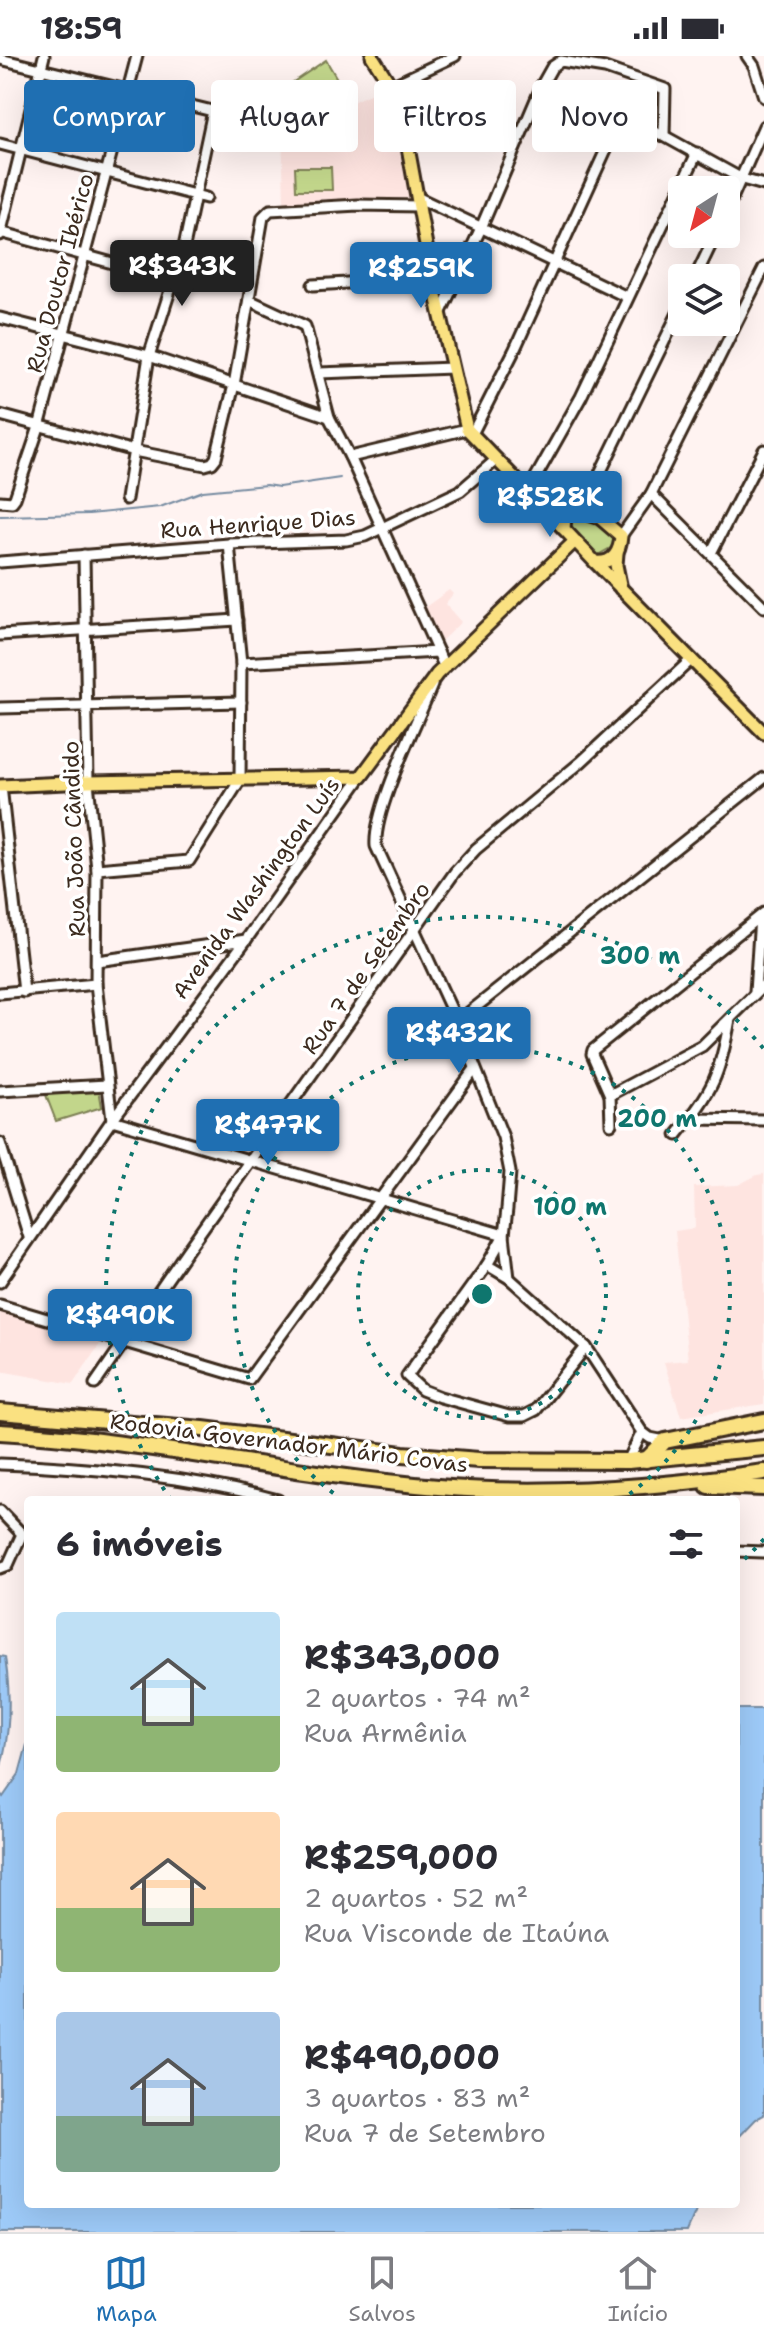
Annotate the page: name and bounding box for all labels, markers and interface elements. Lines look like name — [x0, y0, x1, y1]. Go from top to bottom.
text: 18:59 — [40, 8, 123, 49]
chip: Comprar — [24, 80, 195, 152]
chip: Alugar — [211, 80, 358, 152]
chip: Filtros — [374, 80, 516, 152]
chip: Novo — [532, 80, 657, 152]
street label: Rua Doutor Ibérico — [19, 170, 101, 376]
north arrow — [668, 176, 740, 248]
map controls — [668, 176, 740, 336]
pin: R$343K — [117, 240, 247, 308]
pin: R$259K — [356, 242, 486, 310]
text: R$343K — [128, 248, 236, 283]
text: R$259K — [368, 250, 474, 285]
button: layers — [668, 264, 740, 336]
pin: R$528K — [485, 471, 615, 539]
text: R$528K — [497, 479, 603, 514]
street label: Rua Henrique Dias — [159, 503, 357, 545]
street label: Rua João Cândido — [56, 740, 92, 938]
street label: Avenida Washington Luís — [166, 771, 346, 1005]
street label: Rua 7 de Setembro — [295, 876, 437, 1060]
text: 300 m — [600, 940, 680, 972]
pin: R$432K — [394, 1007, 524, 1075]
text: R$432K — [406, 1015, 513, 1050]
pin: R$477K — [203, 1099, 333, 1167]
text: 200 m — [617, 1103, 697, 1135]
text: R$477K — [214, 1107, 322, 1142]
text: 100 m — [533, 1191, 607, 1223]
centre of rings — [468, 1280, 496, 1308]
pin: R$490K — [55, 1289, 185, 1357]
text: R$490K — [66, 1297, 174, 1332]
street label: Rodovia Governador Mário Covas — [108, 1407, 470, 1479]
text: 6 imóveis — [56, 1521, 223, 1567]
icon: filters — [664, 1522, 708, 1566]
text: R$343,000 — [304, 1634, 500, 1680]
icon: home — [120, 1644, 216, 1740]
text: 2 quartos · 74 m² — [304, 1680, 531, 1715]
text: Rua Armênia — [304, 1715, 467, 1750]
text: R$259,000 — [304, 1834, 499, 1880]
icon: home — [120, 1844, 216, 1940]
text: 2 quartos · 52 m² — [304, 1880, 528, 1915]
text: Rua Visconde de Itaúna — [304, 1915, 609, 1950]
text: R$490,000 — [304, 2034, 500, 2080]
icon: home — [120, 2044, 216, 2140]
text: 3 quartos · 83 m² — [304, 2080, 530, 2115]
text: Rua 7 de Setembro — [304, 2115, 546, 2150]
tab: Mapa — [96, 2251, 157, 2328]
tab: Salvos — [349, 2251, 416, 2328]
tab: Início — [608, 2251, 668, 2328]

